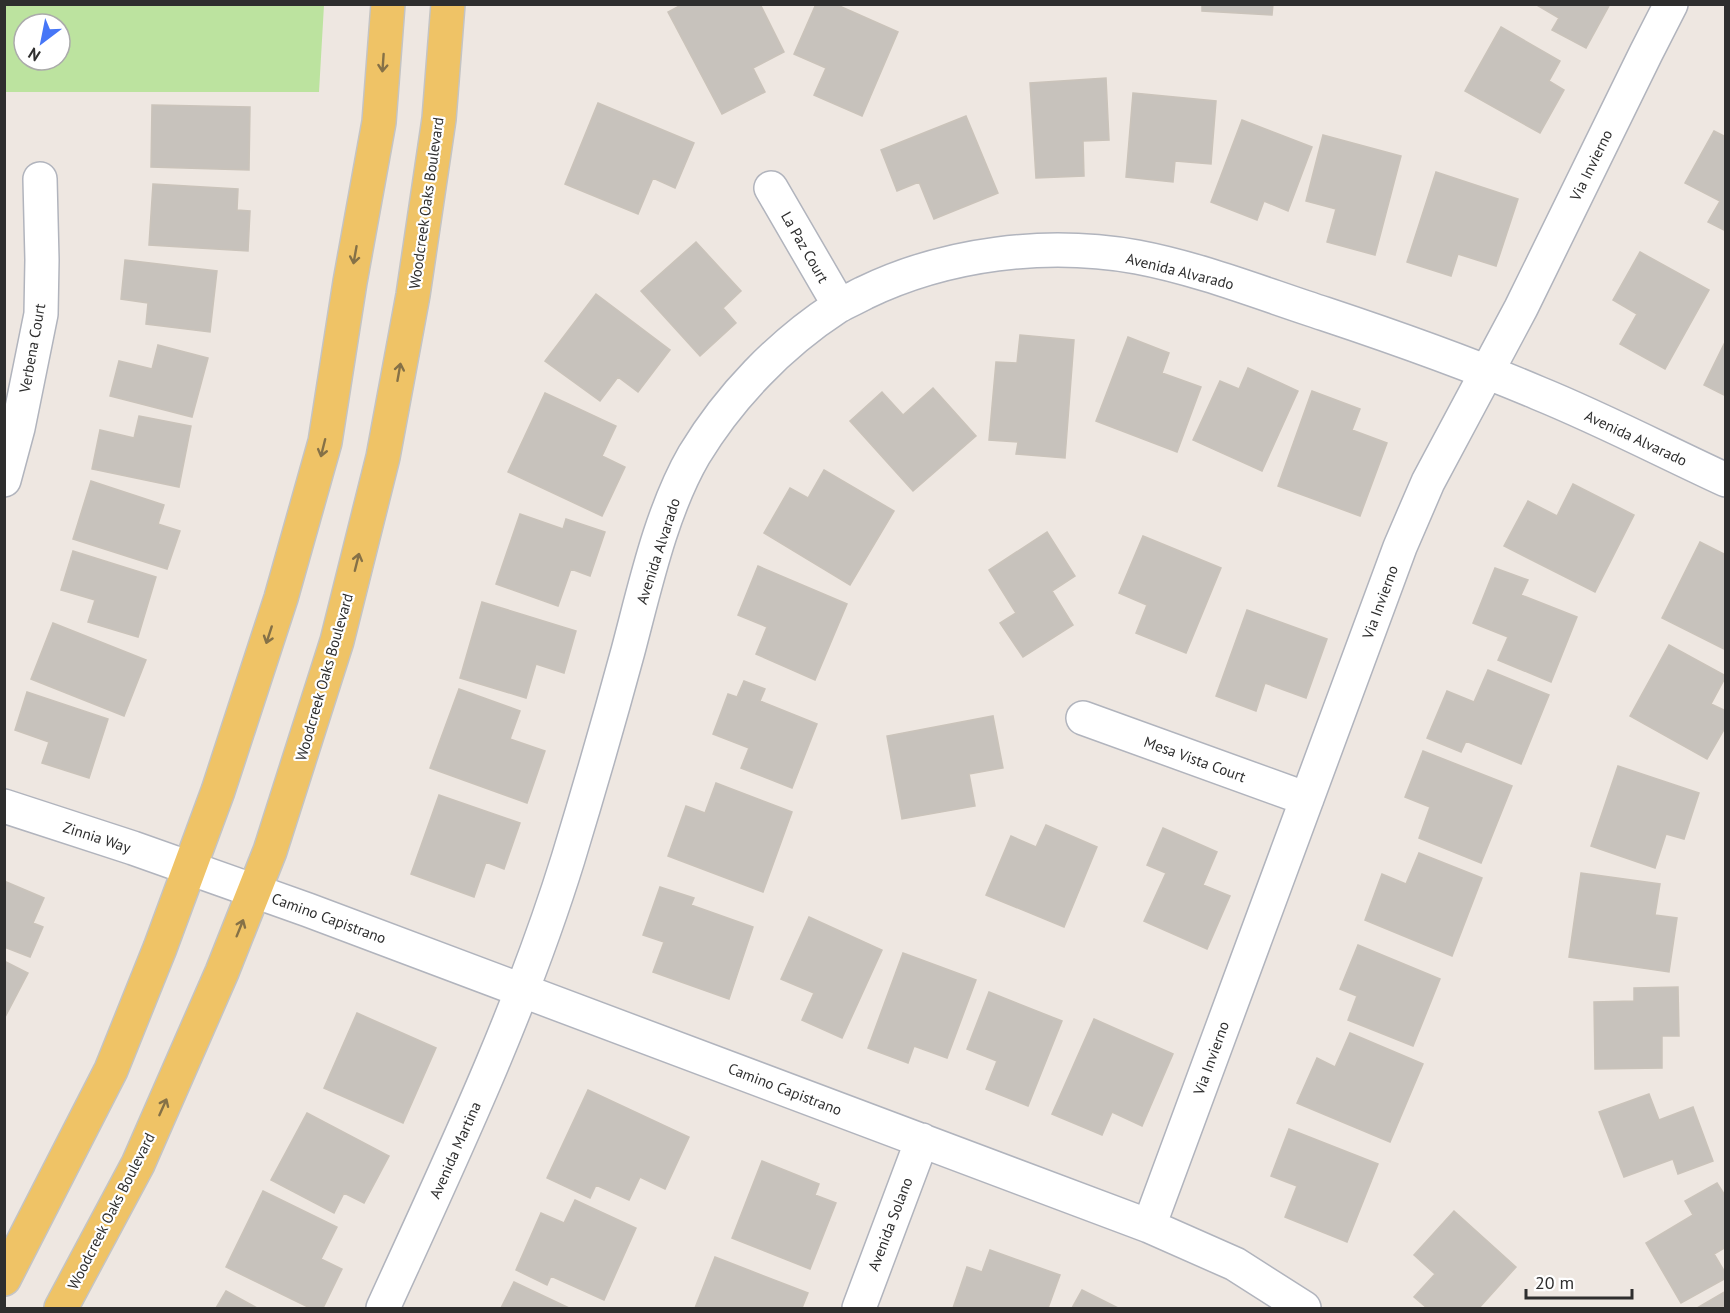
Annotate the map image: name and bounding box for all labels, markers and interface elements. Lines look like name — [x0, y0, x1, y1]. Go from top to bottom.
north arrow — [12, 12, 72, 72]
text: N — [24, 43, 44, 66]
one-way arrow — [377, 52, 388, 72]
street label: Woodcreek Oaks Boulevard — [405, 116, 447, 290]
street label: Via Invierno — [1565, 126, 1616, 205]
street label: La Paz Court — [777, 208, 833, 286]
one-way arrow — [349, 245, 360, 265]
street label: Avenida Alvarado — [1124, 248, 1236, 294]
street label: Verbena Court — [15, 302, 49, 395]
one-way arrow — [394, 363, 405, 382]
street label: Avenida Alvarado — [1582, 406, 1690, 470]
one-way arrow — [316, 438, 328, 457]
street label: Avenida Alvarado — [632, 495, 684, 607]
one-way arrow — [351, 553, 363, 572]
street label: Via Invierno — [1358, 563, 1402, 642]
street label: Woodcreek Oaks Boulevard — [291, 591, 357, 763]
one-way arrow — [263, 625, 274, 644]
street label: Mesa Vista Court — [1141, 732, 1249, 786]
street label: Zinnia Way — [61, 817, 133, 857]
street label: Camino Capistrano — [269, 889, 389, 947]
one-way arrow — [235, 919, 246, 937]
street label: Via Invierno — [1189, 1019, 1233, 1098]
street label: Camino Capistrano — [725, 1059, 845, 1119]
one-way arrow — [158, 1098, 170, 1116]
street label: Avenida Martina — [425, 1099, 485, 1201]
street label: Woodcreek Oaks Boulevard — [63, 1130, 159, 1292]
street label: Avenida Solano — [863, 1174, 917, 1274]
scale bar — [1526, 1262, 1632, 1300]
text: 20 m — [1535, 1271, 1574, 1294]

